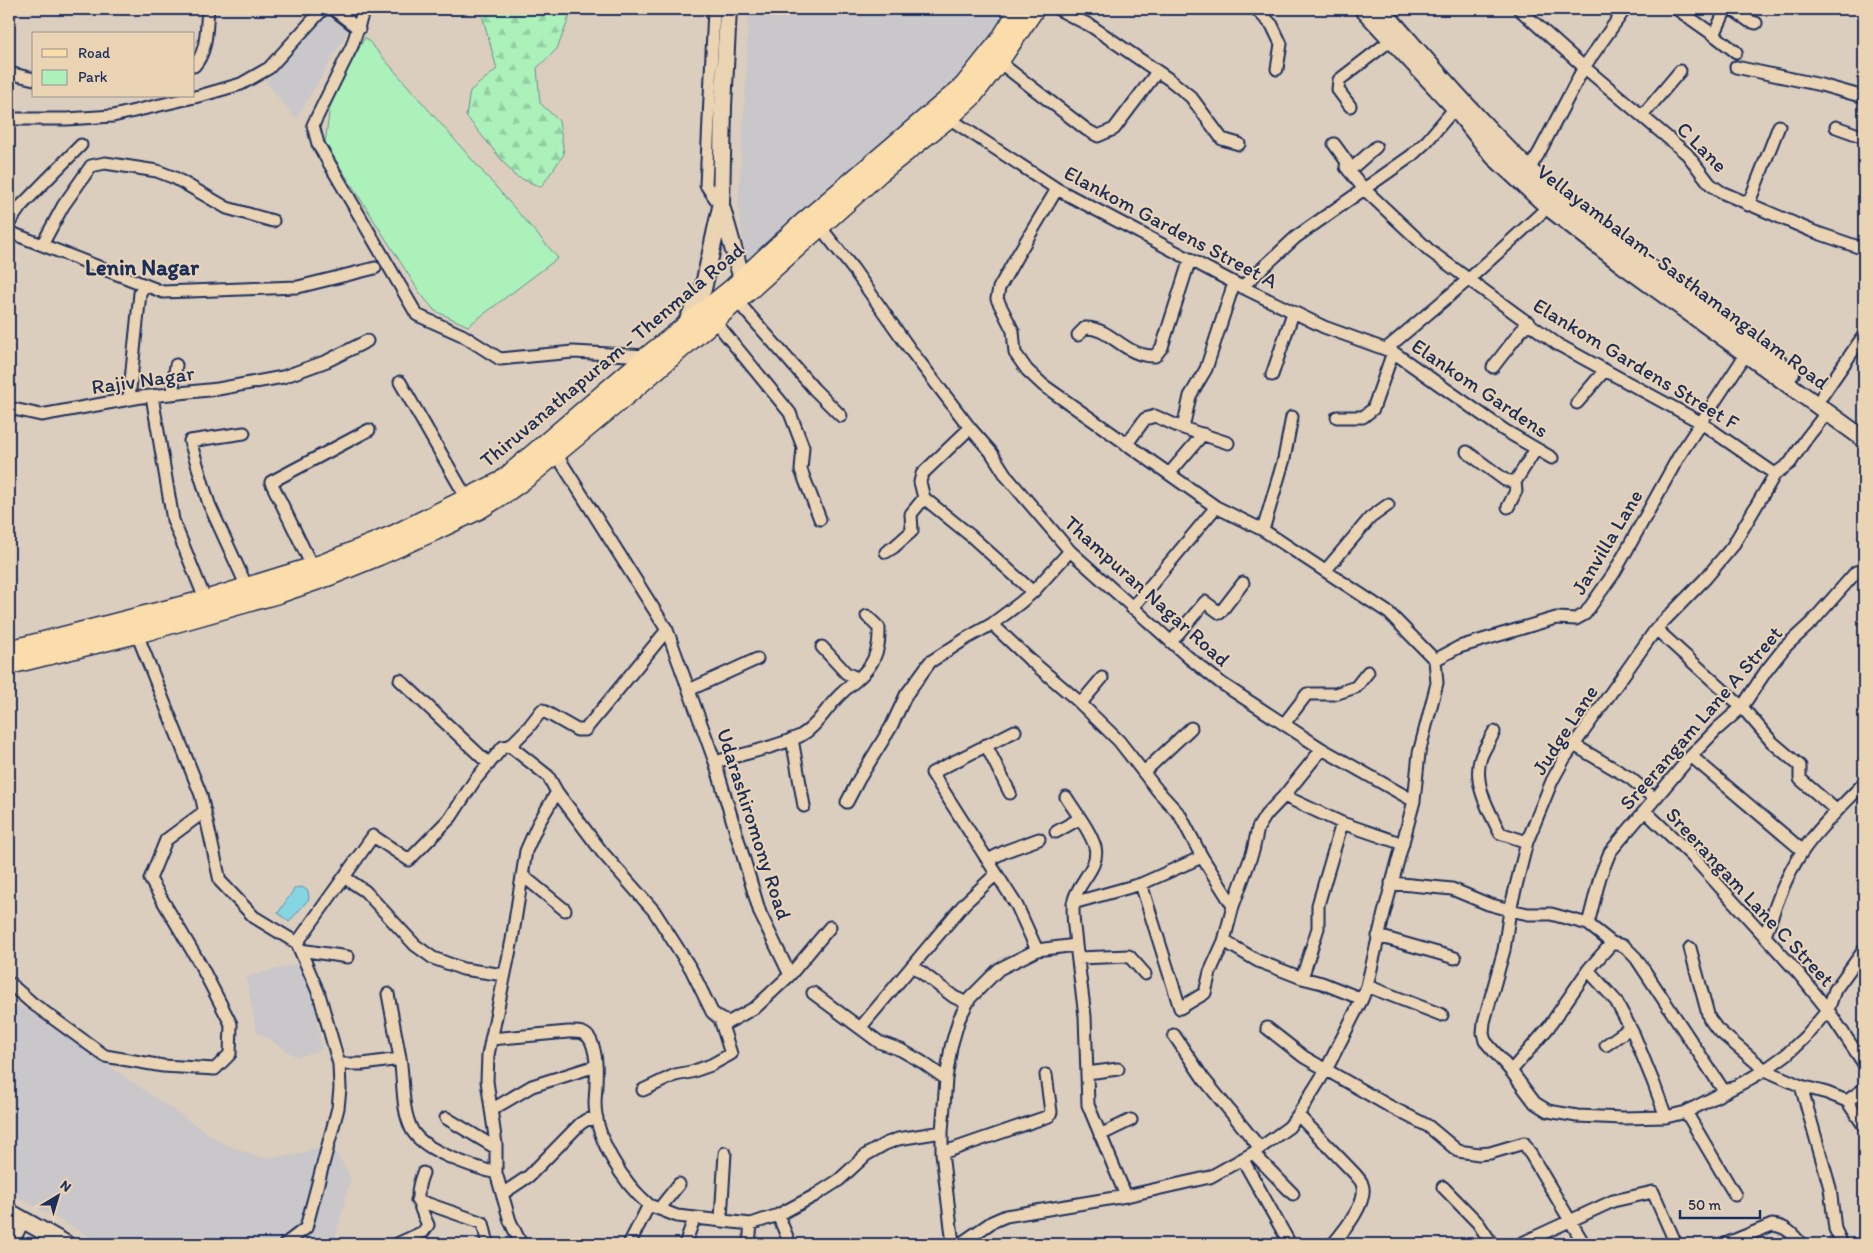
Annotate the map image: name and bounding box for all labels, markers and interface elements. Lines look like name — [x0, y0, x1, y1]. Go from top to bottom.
legend — [32, 32, 195, 98]
text: Road — [78, 44, 111, 62]
text: Park — [78, 68, 108, 86]
street label: C Lane — [1672, 116, 1733, 177]
street label: Vellayambalam- Sasthamangalam Road — [1532, 158, 1835, 395]
street label: Elankom Gardens Street A — [1060, 160, 1283, 294]
street label: Thiruvanathapuram - Thenmala Road — [475, 237, 749, 472]
district label: Lenin Nagar — [85, 254, 200, 281]
street label: Elankom Gardens Street F — [1529, 292, 1744, 435]
street label: Elankom Gardens — [1407, 333, 1553, 443]
street label: Rajiv Nagar — [90, 360, 197, 399]
street label: Janvilla Lane — [1565, 485, 1648, 599]
street label: Thampuran Nagar Road — [1060, 510, 1235, 671]
street label: Sreerangam Lane A Street — [1614, 621, 1787, 815]
street label: Judge Lane — [1526, 680, 1603, 779]
street label: Udarashiromony Road — [712, 725, 797, 923]
street label: Sreerangam Lane C Street — [1661, 802, 1840, 991]
north arrow — [32, 1170, 82, 1220]
text: N — [57, 1177, 75, 1196]
scale bar — [1680, 1188, 1760, 1220]
text: 50 m — [1688, 1196, 1721, 1214]

